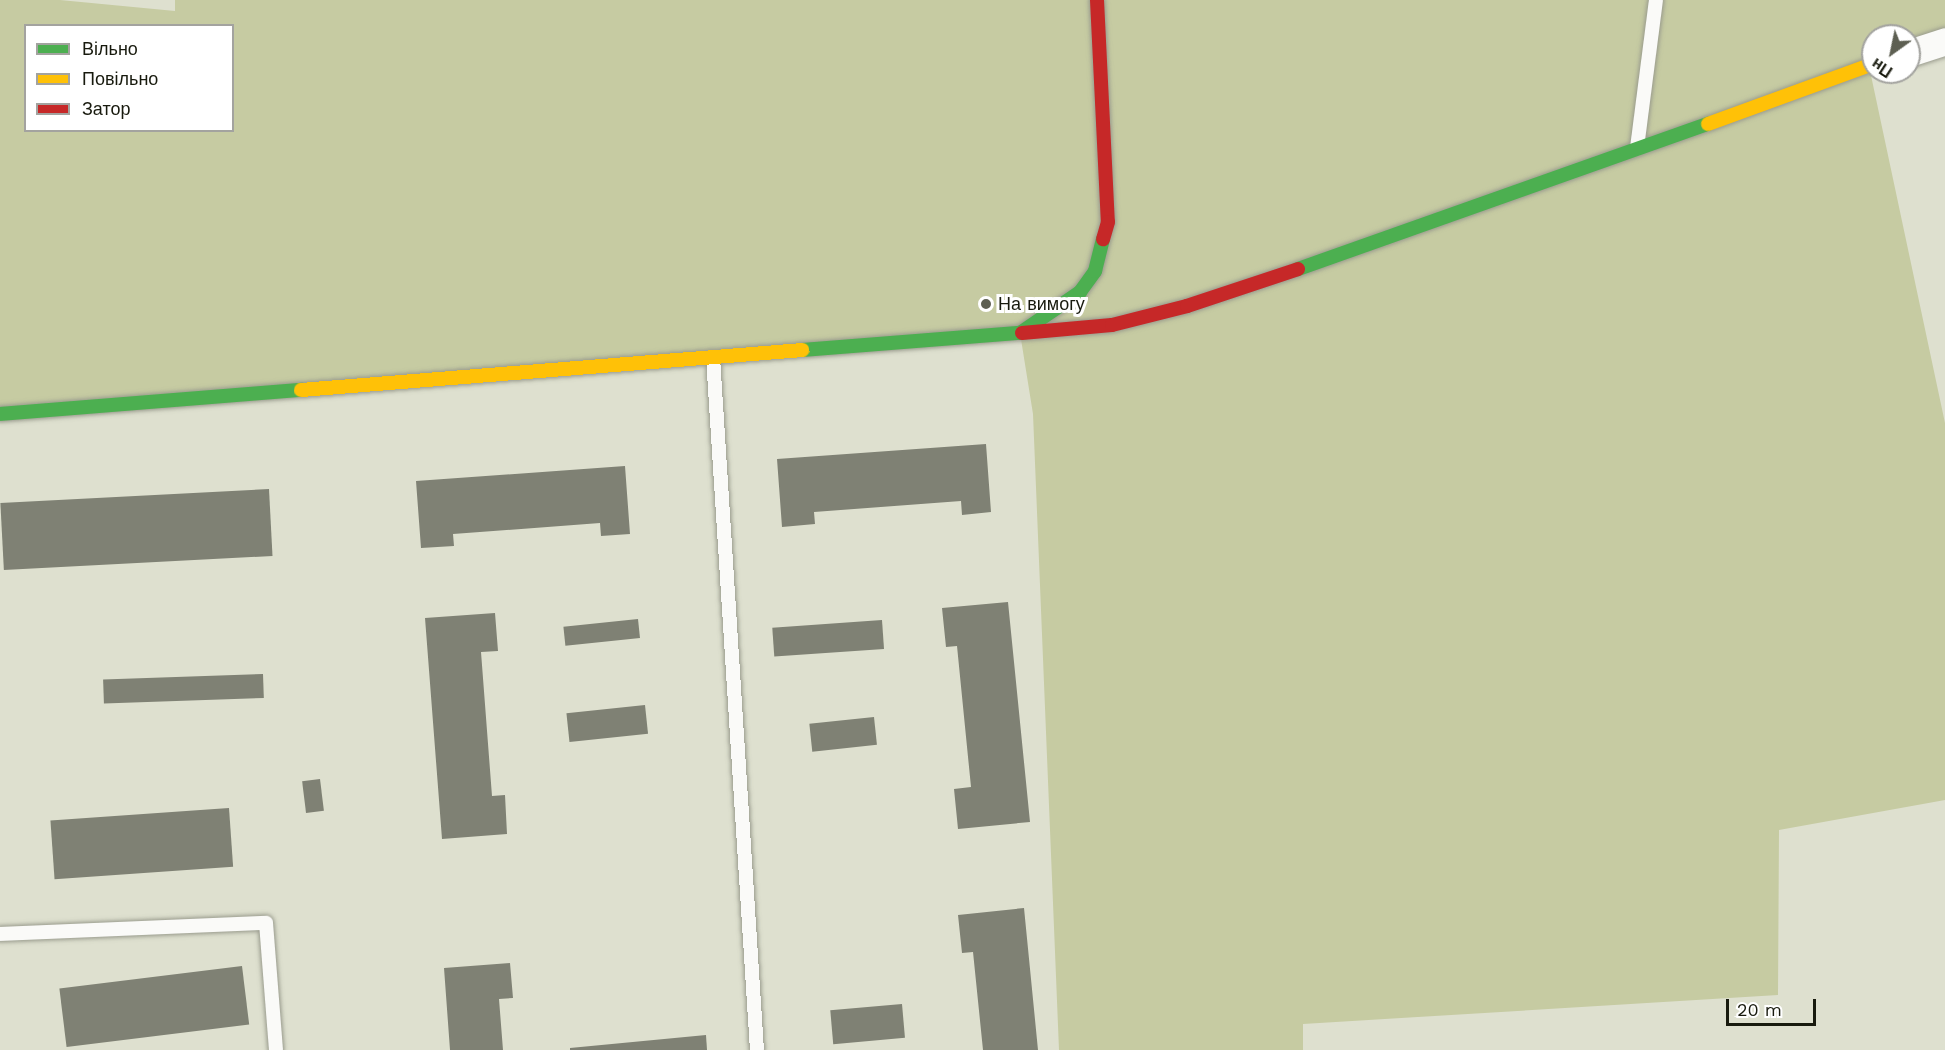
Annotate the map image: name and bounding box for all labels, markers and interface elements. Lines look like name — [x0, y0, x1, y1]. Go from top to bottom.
legend — [24, 24, 234, 132]
north arrow — [1861, 24, 1921, 84]
text: Вільно — [82, 38, 138, 59]
text: Пн — [1868, 54, 1896, 82]
text: Повільно — [82, 68, 158, 89]
text: Затор — [82, 98, 131, 119]
place label: На вимогу — [998, 293, 1085, 315]
marker: На вимогу — [979, 297, 993, 311]
scale bar — [1729, 987, 1819, 1025]
text: 20 m — [1737, 999, 1782, 1020]

